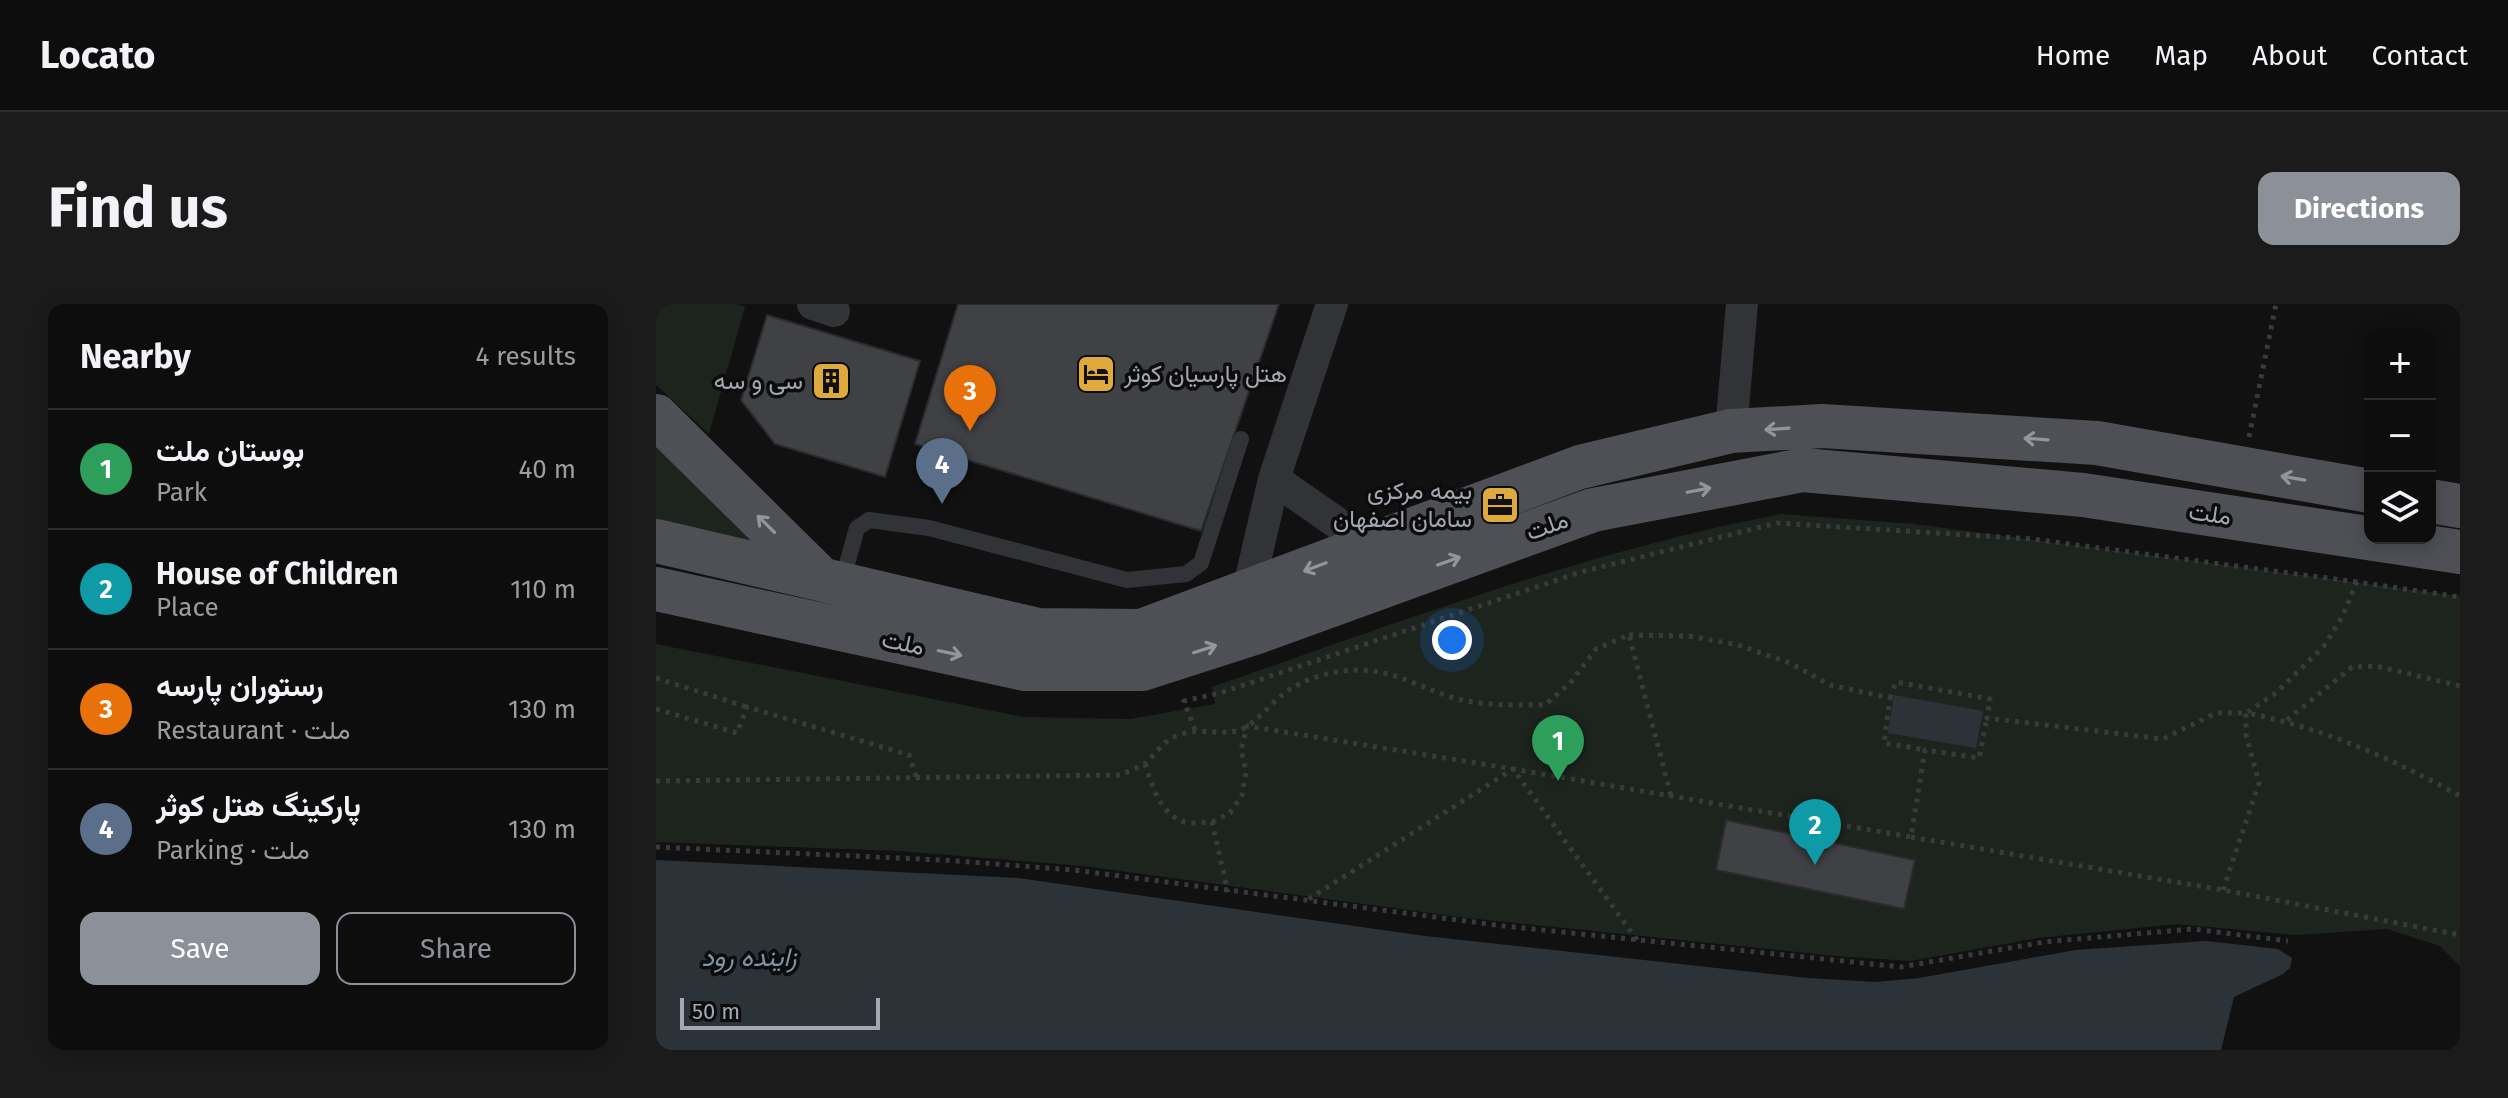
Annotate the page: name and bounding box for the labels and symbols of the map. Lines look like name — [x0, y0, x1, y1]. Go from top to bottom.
hotel icon: هتل پارسیان کوثر — [1075, 353, 1117, 395]
building icon: سی و سه — [810, 360, 852, 402]
place label: هتل پارسیان کوثر — [1123, 360, 1287, 390]
pin: 3 — [944, 365, 996, 431]
place label: سی و سه — [714, 367, 803, 396]
one-way arrow — [1764, 421, 1791, 436]
one-way arrow — [2023, 431, 2050, 446]
pin: 4 — [916, 438, 968, 504]
one-way arrow — [2281, 469, 2306, 484]
place label: بیمه مرکزی سامان اصفهان — [1333, 477, 1472, 534]
one-way arrow — [1685, 482, 1711, 497]
office icon: بیمه مرکزی سامان اصفهان — [1479, 484, 1521, 526]
street label: ملت — [2187, 497, 2233, 531]
street label: ملت — [1522, 506, 1572, 546]
one-way arrow — [757, 515, 776, 534]
one-way arrow — [1437, 553, 1462, 568]
one-way arrow — [1303, 560, 1328, 575]
your location — [1432, 620, 1472, 660]
street label: ملت — [879, 625, 927, 661]
one-way arrow — [1191, 641, 1217, 656]
one-way arrow — [936, 646, 962, 661]
pin: 1 — [1532, 715, 1584, 781]
pin: 2 — [1789, 799, 1841, 865]
water label: زاینده رود — [701, 942, 798, 973]
scale bar — [680, 994, 880, 1030]

